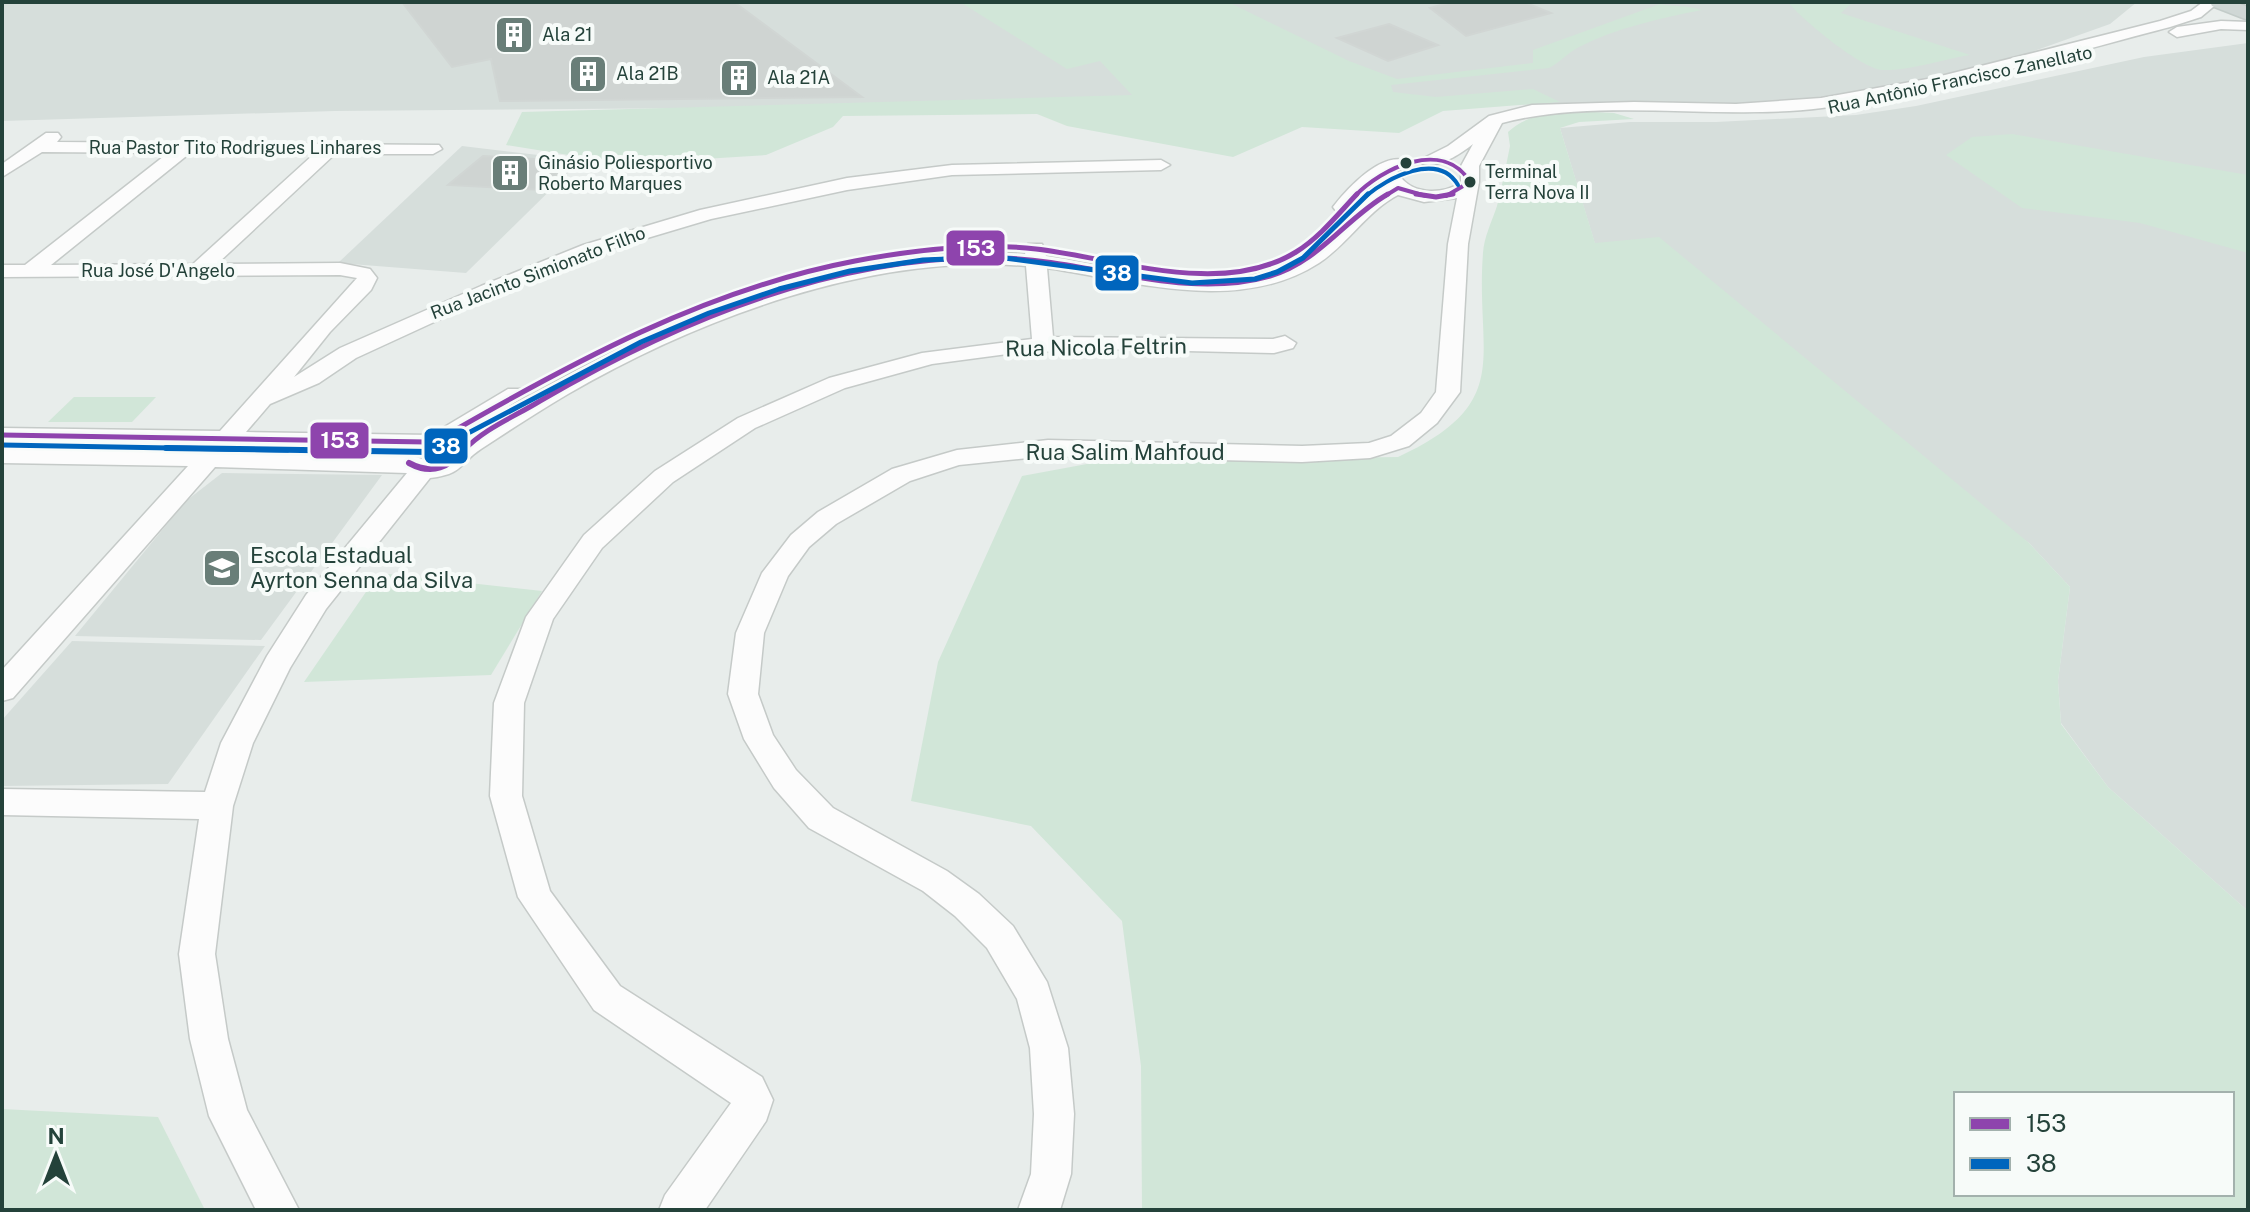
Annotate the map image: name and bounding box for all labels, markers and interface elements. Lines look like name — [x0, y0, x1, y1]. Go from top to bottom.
building icon: Ala 21 — [493, 14, 535, 56]
place label: Ala 21 — [542, 24, 593, 45]
street label: Rua Antônio Francisco Zanellato — [1826, 41, 2094, 118]
building icon: Ala 21B — [567, 53, 609, 95]
building icon: Ala 21A — [718, 57, 760, 99]
place label: Ala 21B — [616, 63, 679, 84]
place label: Ala 21A — [767, 67, 831, 88]
street label: Rua Pastor Tito Rodrigues Linhares — [89, 137, 381, 158]
building icon: Ginásio Poliesportivo Roberto Marques — [489, 152, 531, 194]
place label: Ginásio Poliesportivo Roberto Marques — [538, 152, 713, 194]
unlabelled marker — [1398, 155, 1414, 171]
place label: Terminal Terra Nova II — [1485, 161, 1590, 203]
marker: Terminal Terra Nova II — [1462, 174, 1478, 190]
street label: Rua Jacinto Simionato Filho — [427, 222, 648, 323]
line badge: 153 — [945, 229, 1006, 267]
text: 153 — [957, 235, 995, 261]
line badge: 38 — [1094, 254, 1140, 292]
street label: Rua José D'Angelo — [81, 260, 235, 281]
text: 38 — [1102, 260, 1132, 286]
street label: Rua Nicola Feltrin — [1005, 332, 1187, 362]
line badge: 153 — [309, 421, 370, 460]
text: 153 — [321, 427, 359, 453]
line badge: 38 — [423, 427, 469, 465]
text: 38 — [431, 433, 461, 459]
street label: Rua Salim Mahfoud — [1025, 439, 1225, 465]
place label: Escola Estadual Ayrton Senna da Silva — [250, 542, 473, 593]
school or university icon: Escola Estadual Ayrton Senna da Silva — [201, 547, 243, 589]
legend — [1954, 1092, 2234, 1196]
text: 153 — [2026, 1109, 2066, 1137]
north arrow — [16, 1116, 96, 1196]
text: N — [47, 1123, 65, 1149]
text: 38 — [2026, 1149, 2057, 1177]

